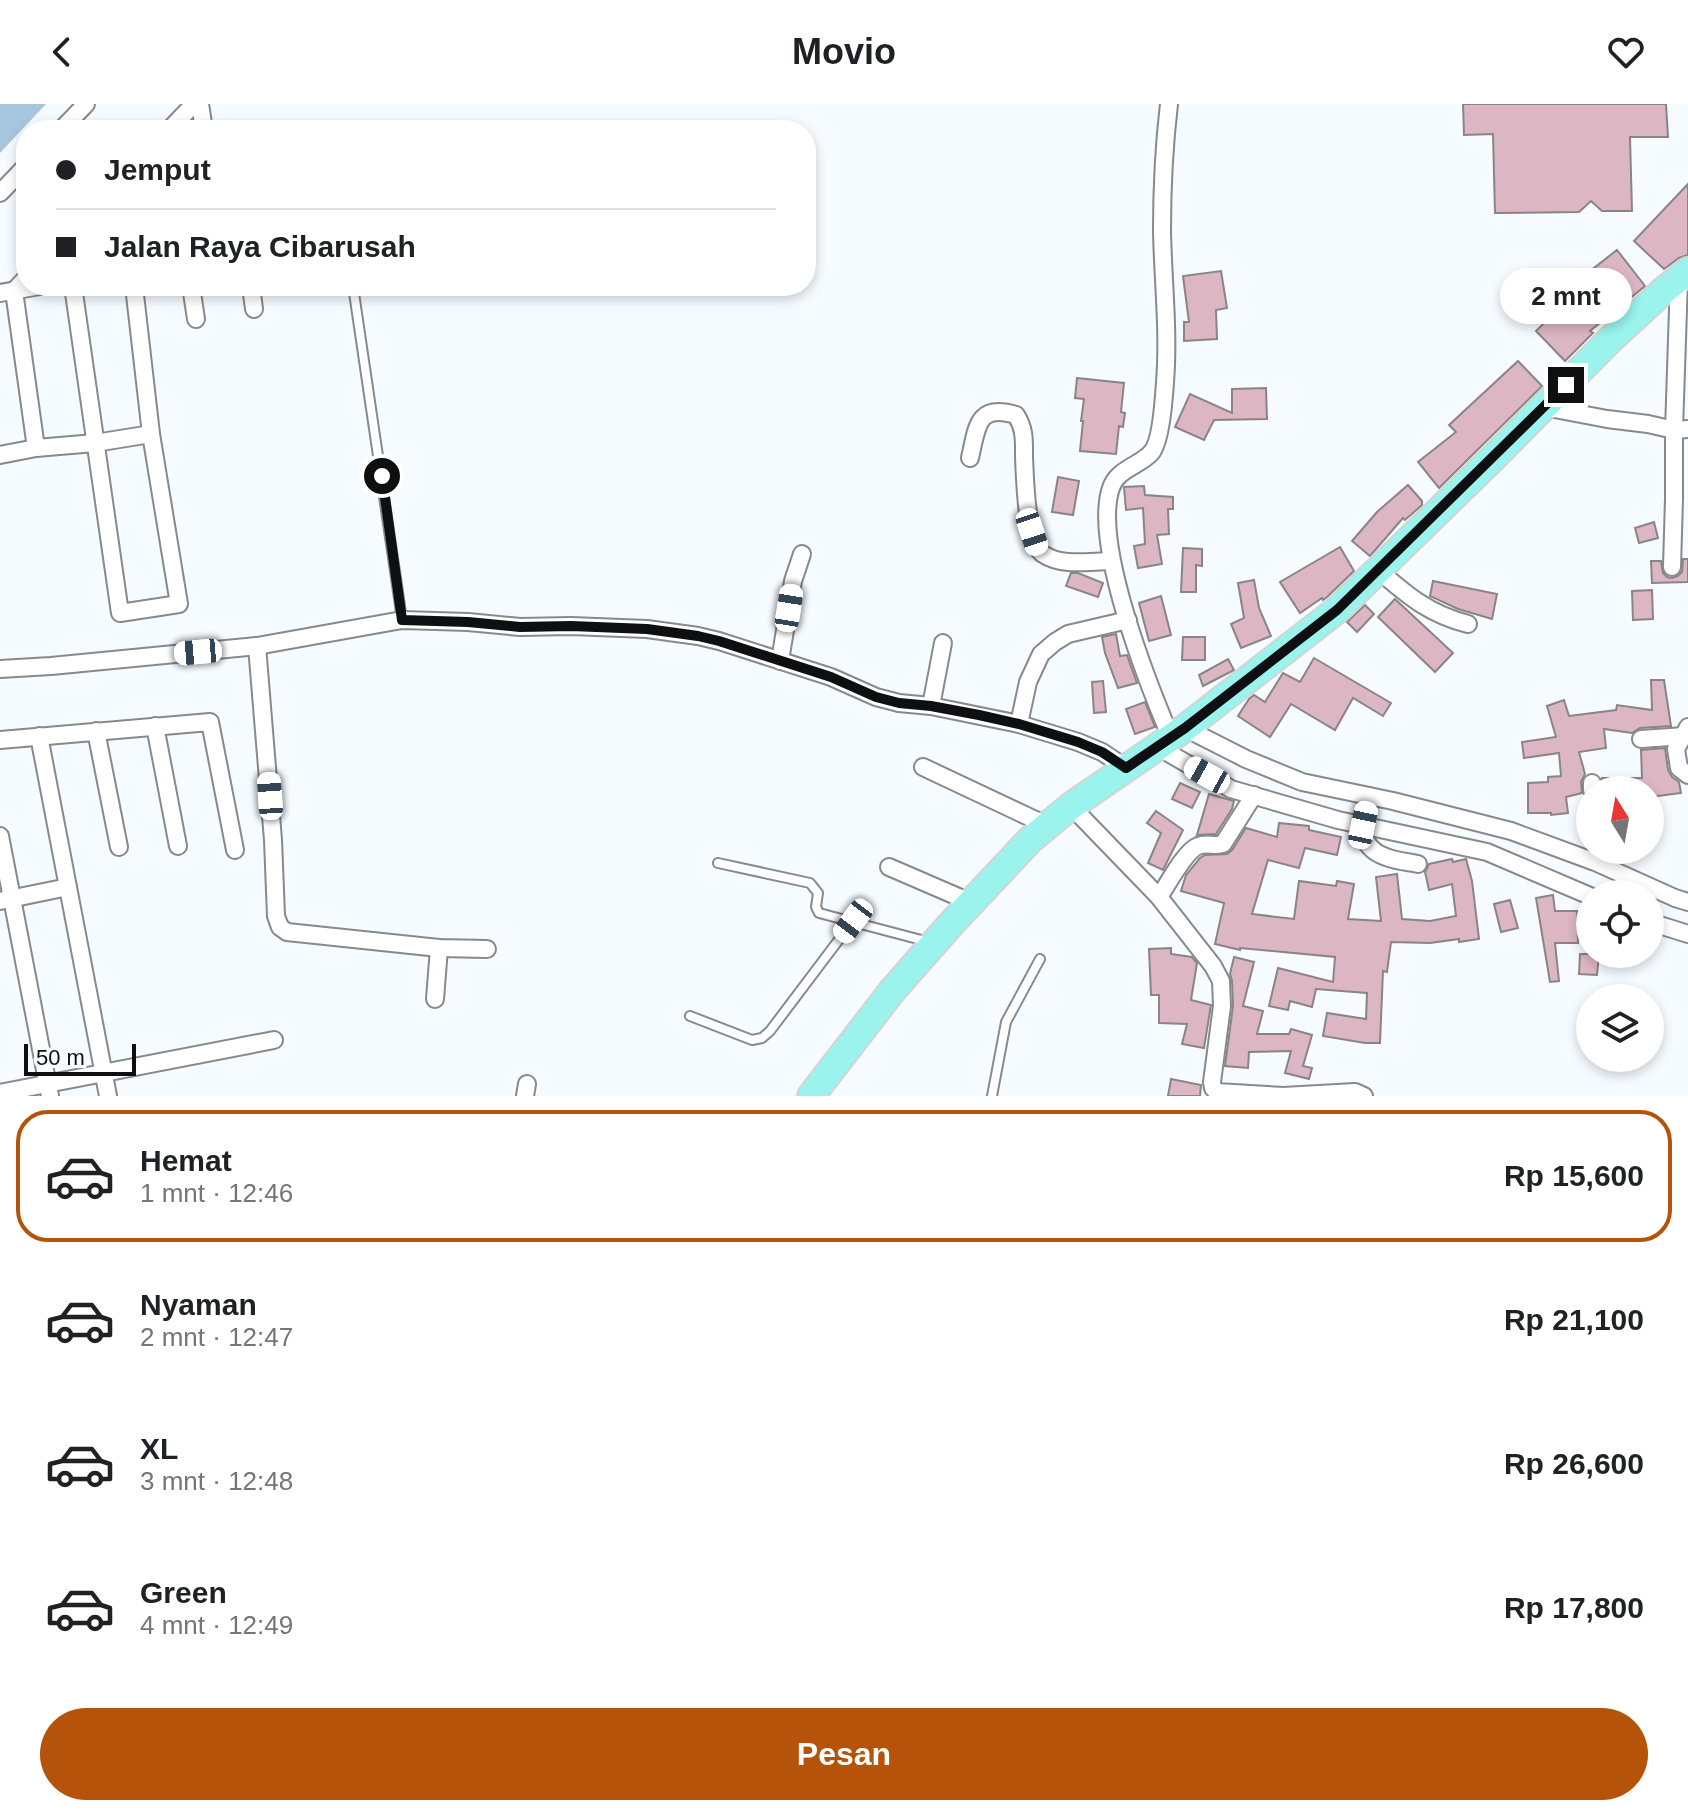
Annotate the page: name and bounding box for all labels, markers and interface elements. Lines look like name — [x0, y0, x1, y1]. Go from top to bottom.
icon: back — [40, 30, 84, 74]
icon: heart — [1604, 30, 1648, 74]
text: Movio — [792, 31, 896, 72]
text: Jemput — [104, 153, 211, 186]
text: Jalan Raya Cibarusah — [104, 230, 416, 263]
callout: 2 mnt — [1500, 269, 1632, 325]
text: 2 mnt — [1531, 281, 1601, 311]
route end — [1548, 367, 1584, 403]
route start — [364, 458, 400, 494]
car — [1013, 505, 1051, 559]
car — [773, 582, 805, 634]
car — [173, 638, 223, 666]
car — [1180, 753, 1234, 797]
car — [256, 771, 284, 821]
north arrow — [1576, 776, 1664, 864]
map controls — [1576, 776, 1664, 1072]
car — [1346, 799, 1380, 851]
button: locate — [1576, 880, 1664, 968]
car — [829, 895, 877, 947]
button: layers — [1576, 984, 1664, 1072]
scale bar — [24, 1040, 136, 1076]
text: 50 m — [36, 1045, 85, 1070]
icon: car — [44, 1140, 116, 1212]
text: Hemat — [140, 1144, 232, 1177]
text: Rp 15,600 — [1504, 1159, 1644, 1192]
text: 1 mnt · 12:46 — [140, 1178, 293, 1208]
icon: car — [44, 1284, 116, 1356]
text: Nyaman — [140, 1288, 257, 1321]
text: Rp 21,100 — [1504, 1303, 1644, 1336]
text: 2 mnt · 12:47 — [140, 1322, 293, 1352]
icon: car — [44, 1428, 116, 1500]
text: XL — [140, 1432, 178, 1465]
text: Rp 26,600 — [1504, 1447, 1644, 1480]
text: 3 mnt · 12:48 — [140, 1466, 293, 1496]
icon: car — [44, 1572, 116, 1644]
text: Green — [140, 1576, 227, 1609]
text: Rp 17,800 — [1504, 1591, 1644, 1624]
text: 4 mnt · 12:49 — [140, 1610, 293, 1640]
button: Pesan — [40, 1708, 1648, 1800]

